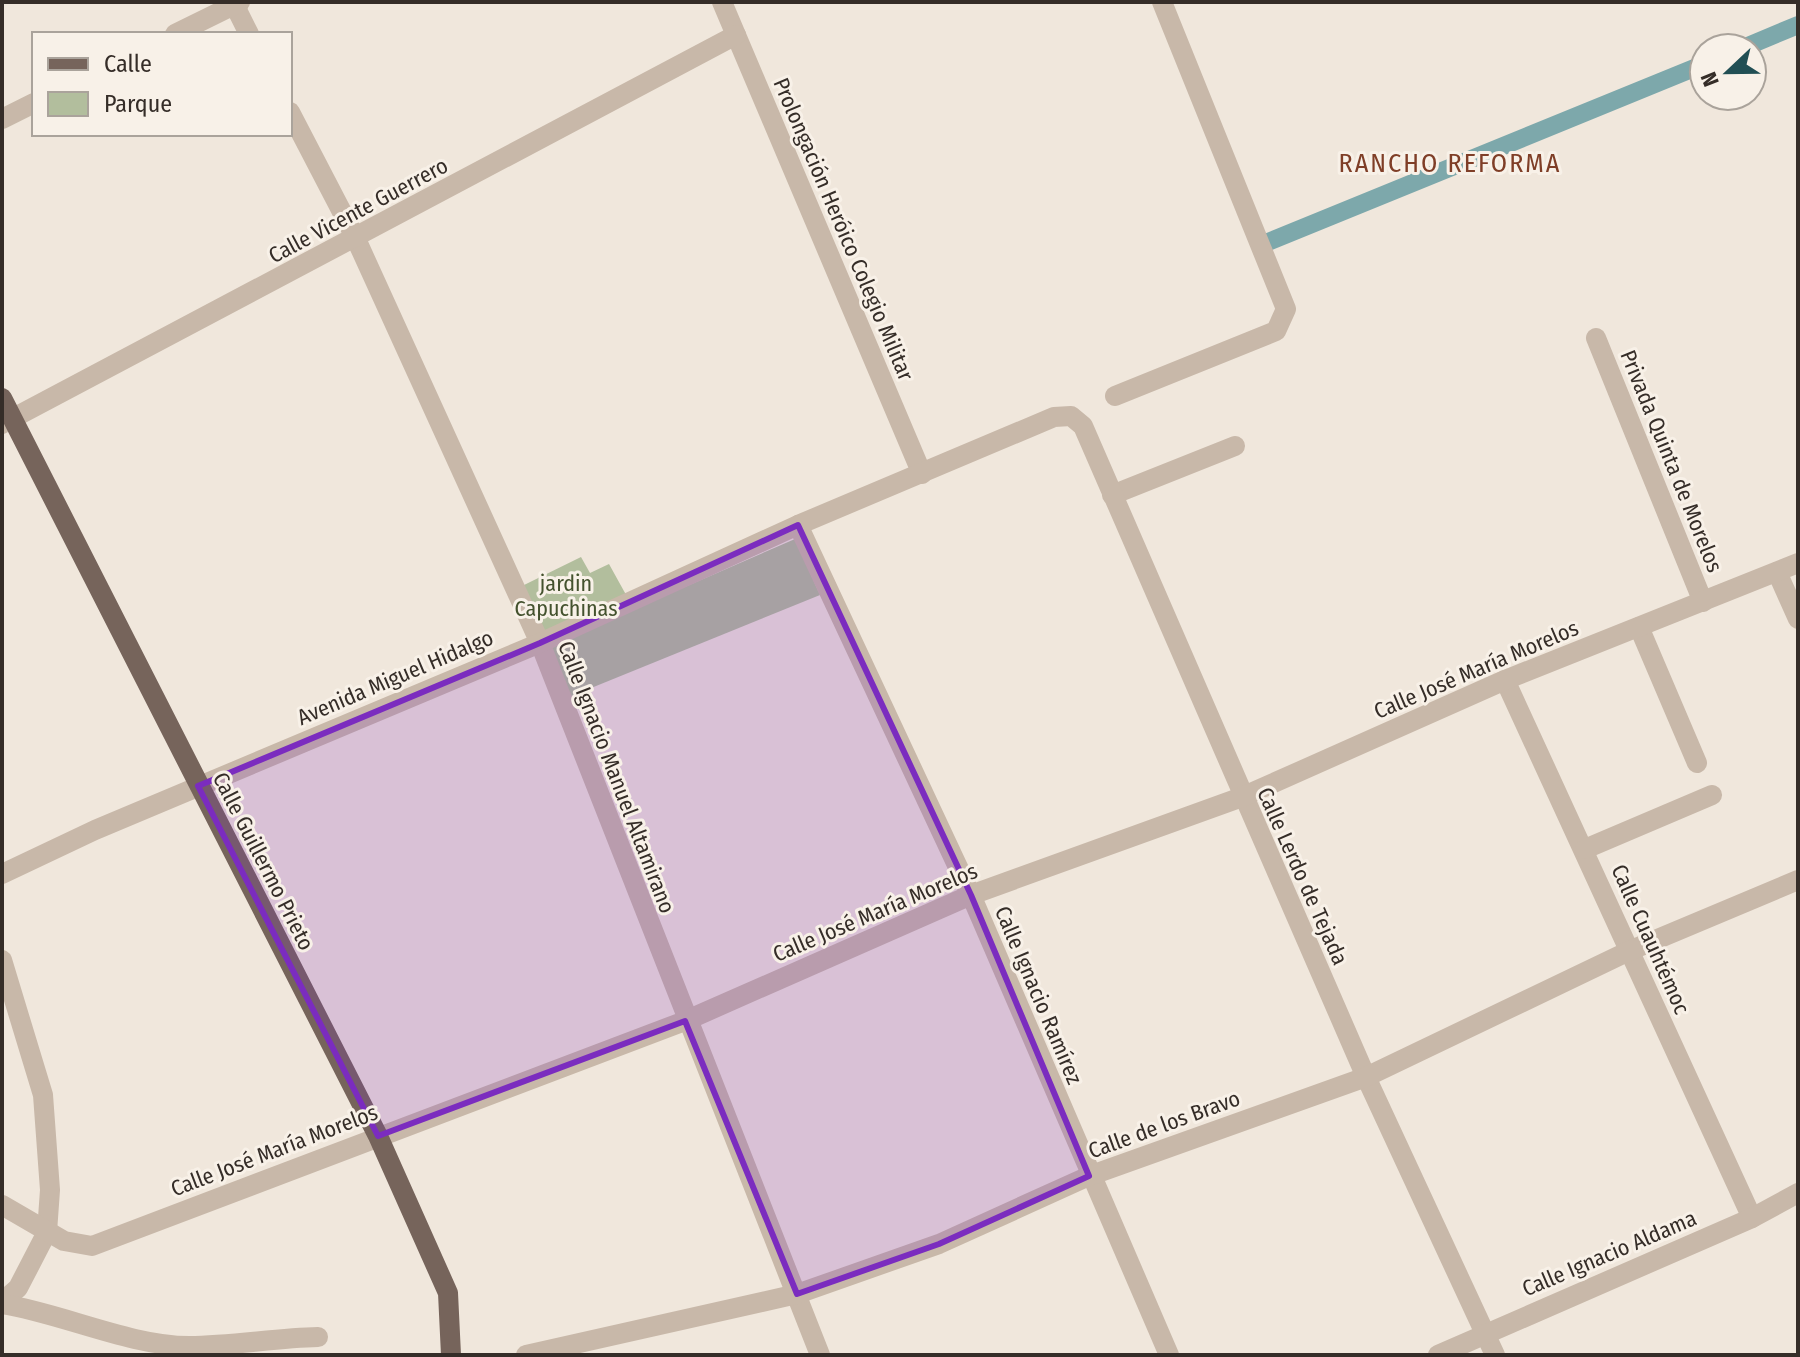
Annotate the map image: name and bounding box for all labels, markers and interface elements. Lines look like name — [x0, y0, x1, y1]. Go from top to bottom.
legend — [32, 32, 292, 136]
north arrow — [1688, 32, 1768, 112]
text: Calle — [104, 50, 152, 78]
text: N — [1695, 68, 1725, 90]
street label: Prolongación Heróico Colegio Militar — [767, 74, 920, 385]
text: Parque — [104, 90, 172, 118]
district label: RANCHO REFORMA — [1338, 148, 1562, 179]
street label: Calle Vicente Guerrero — [264, 152, 453, 269]
street label: Privada Quinta de Morelos — [1615, 346, 1729, 576]
park label: jardin Capuchinas — [514, 570, 618, 622]
street label: Calle José María Morelos — [1370, 614, 1582, 725]
street label: Avenida Miguel Hidalgo — [293, 624, 497, 731]
street label: Calle Ignacio Manuel Altamirano — [552, 637, 681, 917]
street label: Calle Guillermo Prieto — [207, 768, 320, 955]
street label: Calle Lerdo de Tejada — [1251, 783, 1354, 969]
street label: Calle José María Morelos — [769, 857, 981, 968]
street label: Calle Cuauhtémoc — [1605, 860, 1696, 1019]
street label: Calle Ignacio Ramírez — [989, 902, 1088, 1089]
street label: Calle de los Bravo — [1085, 1085, 1244, 1164]
street label: Calle José María Morelos — [167, 1099, 381, 1202]
street label: Calle Ignacio Aldama — [1518, 1205, 1700, 1302]

